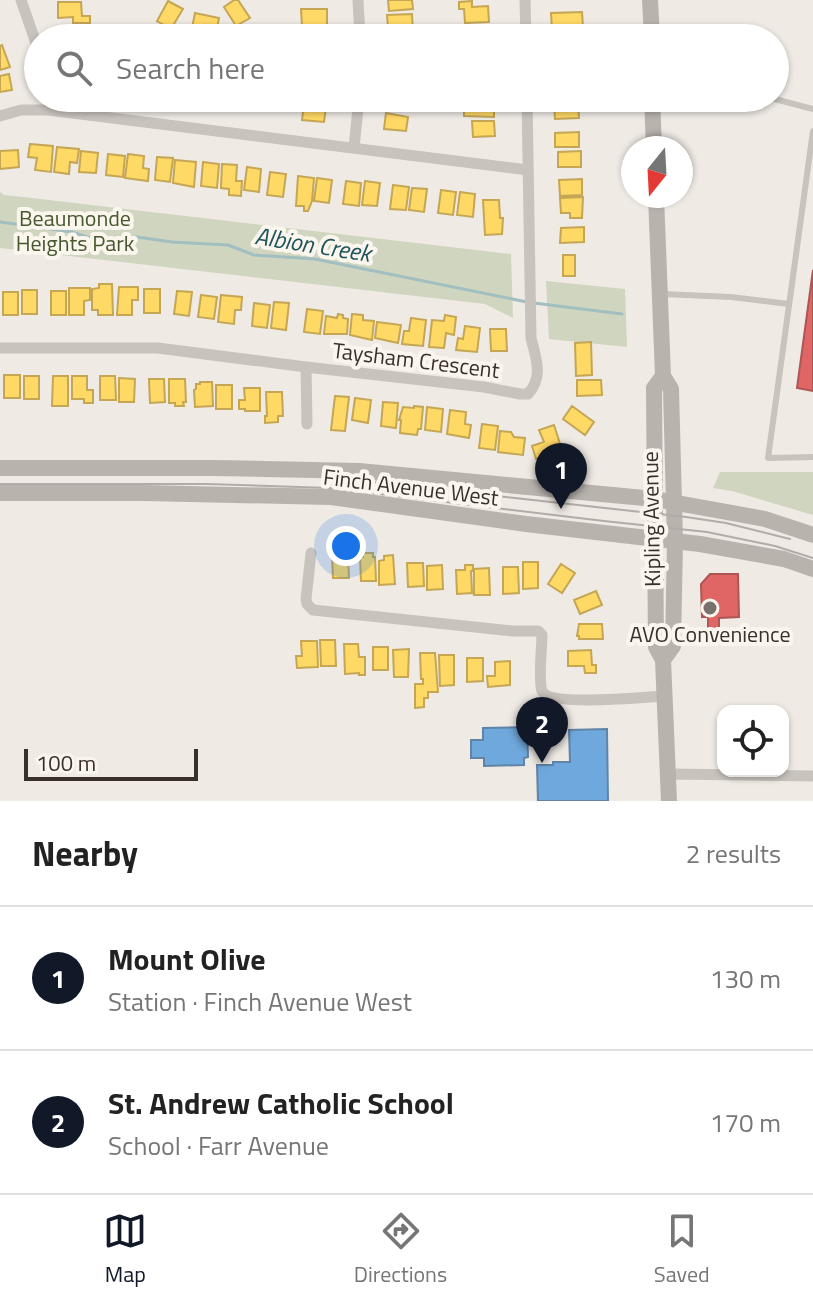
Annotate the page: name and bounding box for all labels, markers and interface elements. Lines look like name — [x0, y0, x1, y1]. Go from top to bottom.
search box — [24, 24, 789, 112]
text: Search here — [116, 45, 265, 91]
icon: search — [52, 46, 96, 90]
north arrow — [621, 136, 693, 208]
park label: Beaumonde Heights Park — [16, 201, 135, 260]
water label: Albion Creek — [253, 217, 377, 271]
street label: Taysham Crescent — [331, 333, 502, 387]
pin: 1 — [535, 443, 587, 509]
street label: Kipling Avenue — [633, 451, 669, 587]
street label: Finch Avenue West — [321, 459, 501, 515]
your location — [326, 526, 366, 566]
marker: AVO Convenience — [701, 599, 719, 617]
place label: AVO Convenience — [629, 617, 791, 651]
pin: 2 — [516, 697, 568, 763]
map controls — [717, 705, 789, 777]
button: locate — [717, 705, 789, 777]
scale bar — [24, 745, 198, 781]
text: 100 m — [36, 746, 96, 780]
text: Nearby — [32, 827, 138, 879]
text: 2 results — [686, 834, 781, 873]
text: Mount Olive — [108, 936, 266, 982]
text: 1 — [51, 959, 65, 998]
text: 130 m — [710, 959, 781, 998]
text: Station · Finch Avenue West — [108, 982, 412, 1021]
text: St. Andrew Catholic School — [108, 1080, 454, 1126]
text: 2 — [51, 1103, 65, 1142]
text: 170 m — [710, 1103, 781, 1142]
text: School · Farr Avenue — [108, 1126, 329, 1165]
tab: Map — [103, 1209, 147, 1291]
tab: Directions — [354, 1209, 447, 1291]
tab: Saved — [654, 1209, 710, 1291]

